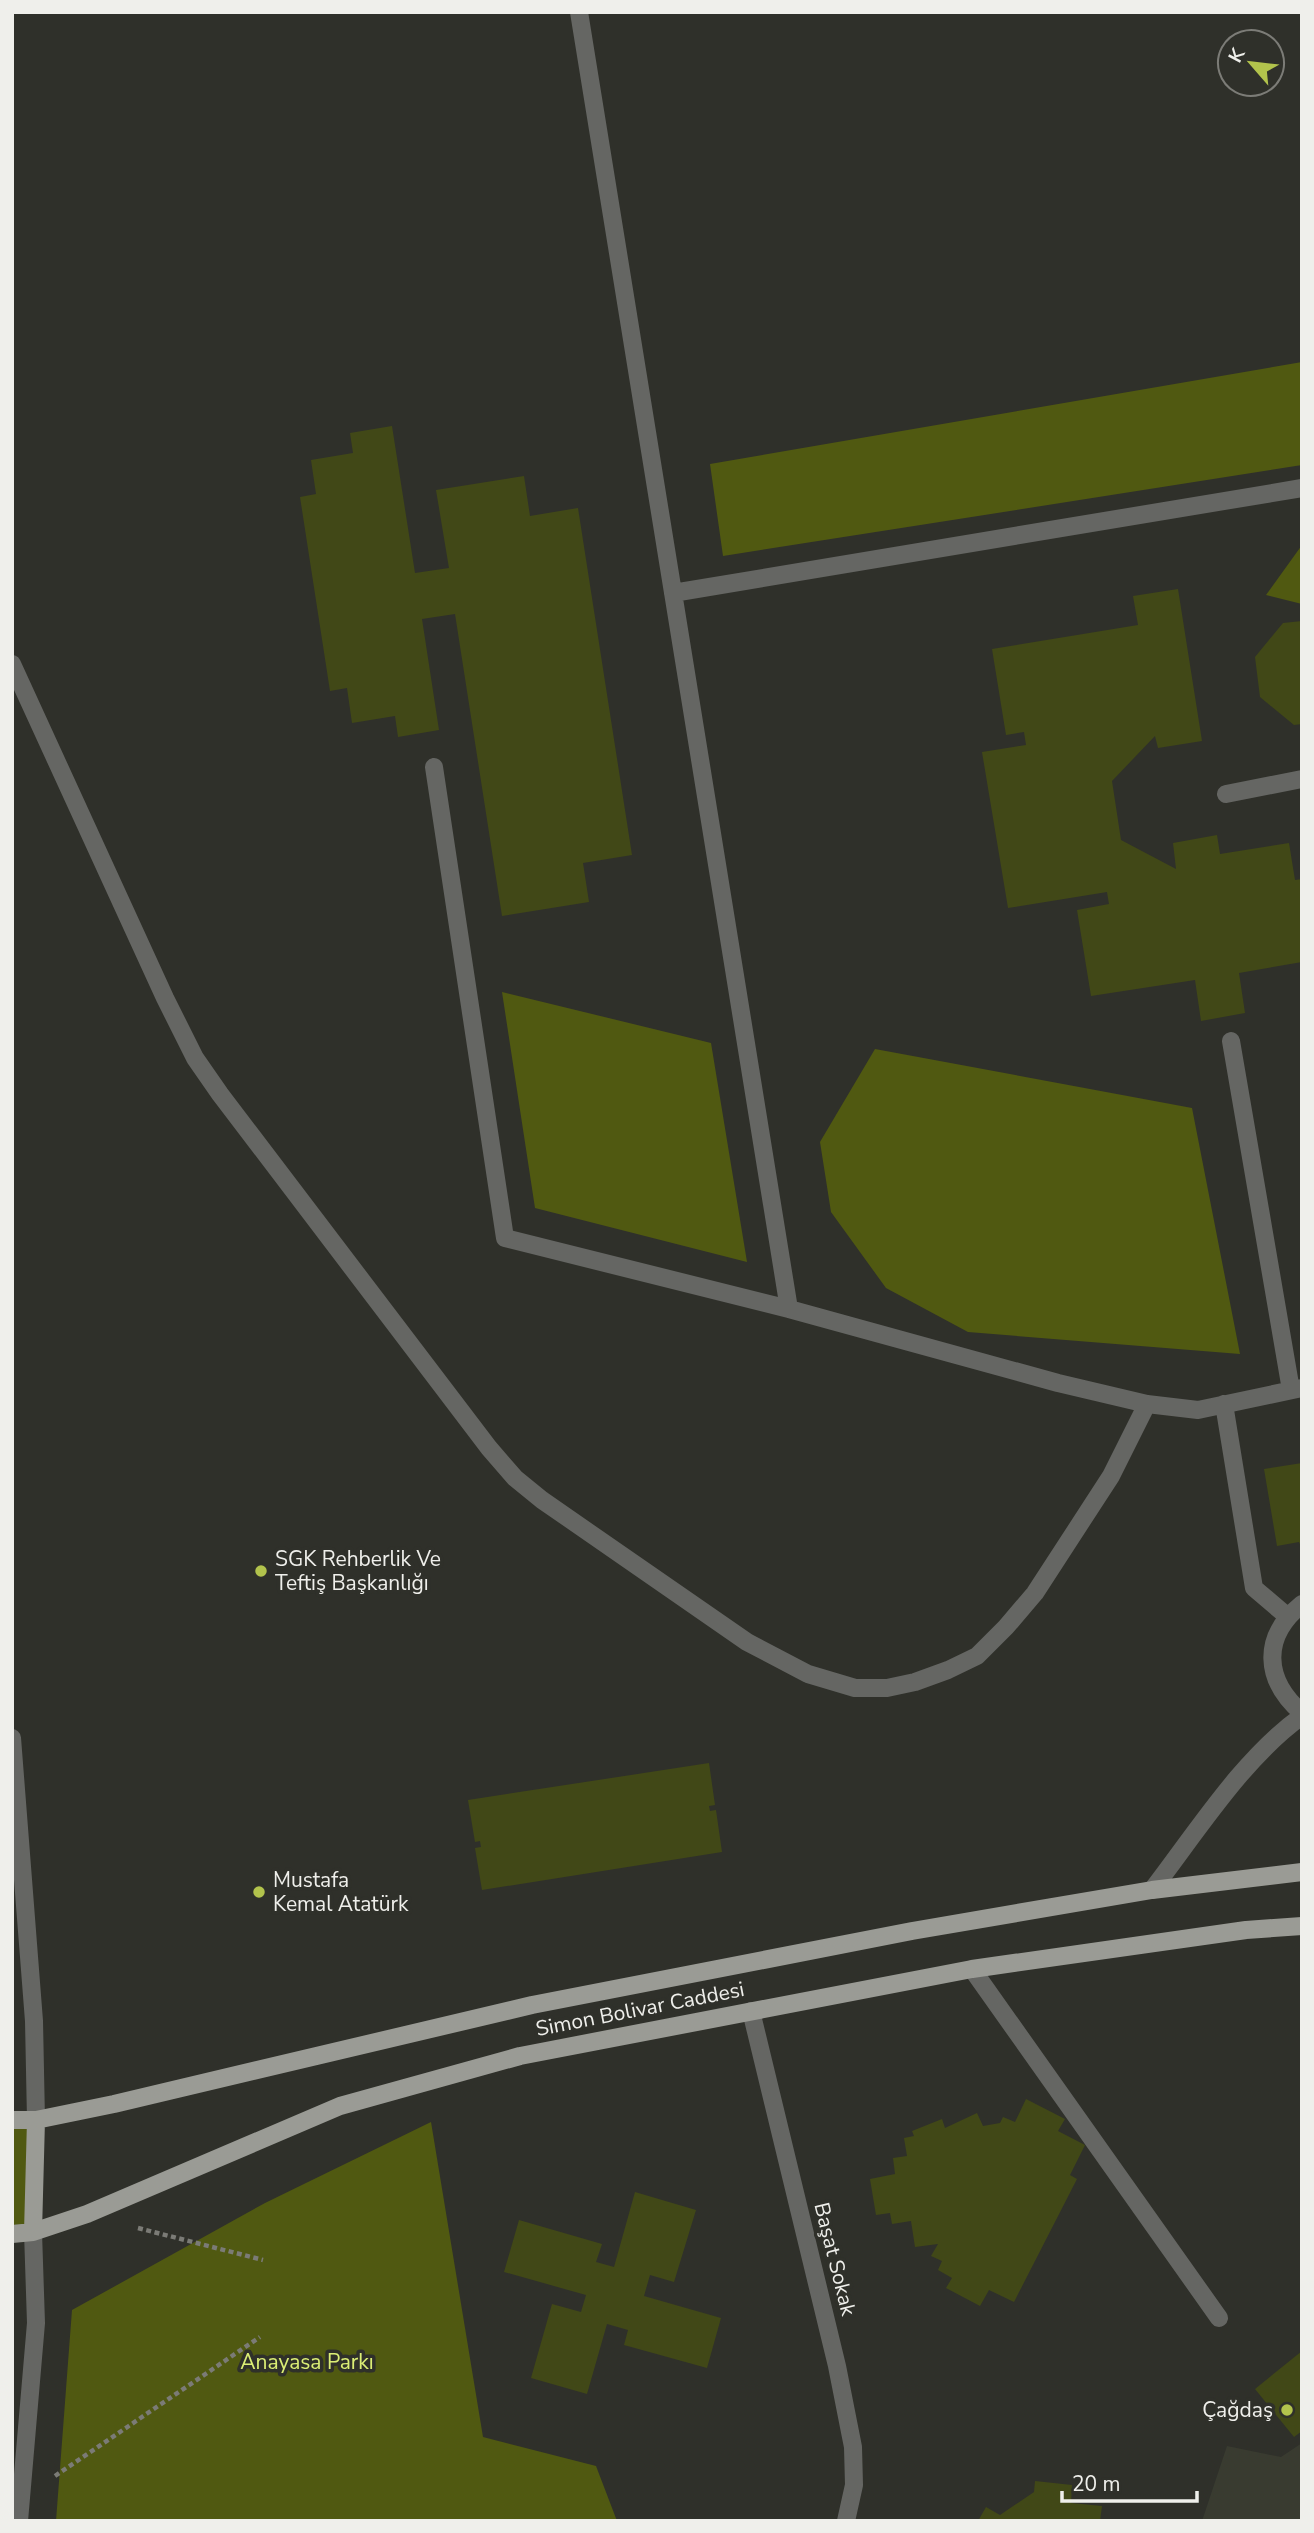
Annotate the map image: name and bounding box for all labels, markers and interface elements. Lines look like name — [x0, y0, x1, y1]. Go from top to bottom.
north arrow — [1216, 28, 1286, 98]
text: K — [1222, 43, 1252, 67]
place label: SGK Rehberlik Ve Teftiş Başkanlığı — [275, 1545, 441, 1597]
marker: SGK Rehberlik Ve Teftiş Başkanlığı — [253, 1563, 269, 1579]
place label: Mustafa Kemal Atatürk — [273, 1866, 409, 1918]
marker: Mustafa Kemal Atatürk — [251, 1884, 267, 1900]
street label: Simon Bolivar Caddesi — [533, 1975, 747, 2043]
street label: Başat Sokak — [807, 2199, 863, 2319]
park label: Anayasa Parkı — [240, 2348, 374, 2376]
place label: Çağdaş — [1202, 2396, 1273, 2424]
marker: Çağdaş — [1279, 2402, 1295, 2418]
scale bar — [1062, 2460, 1197, 2504]
text: 20 m — [1072, 2470, 1121, 2498]

